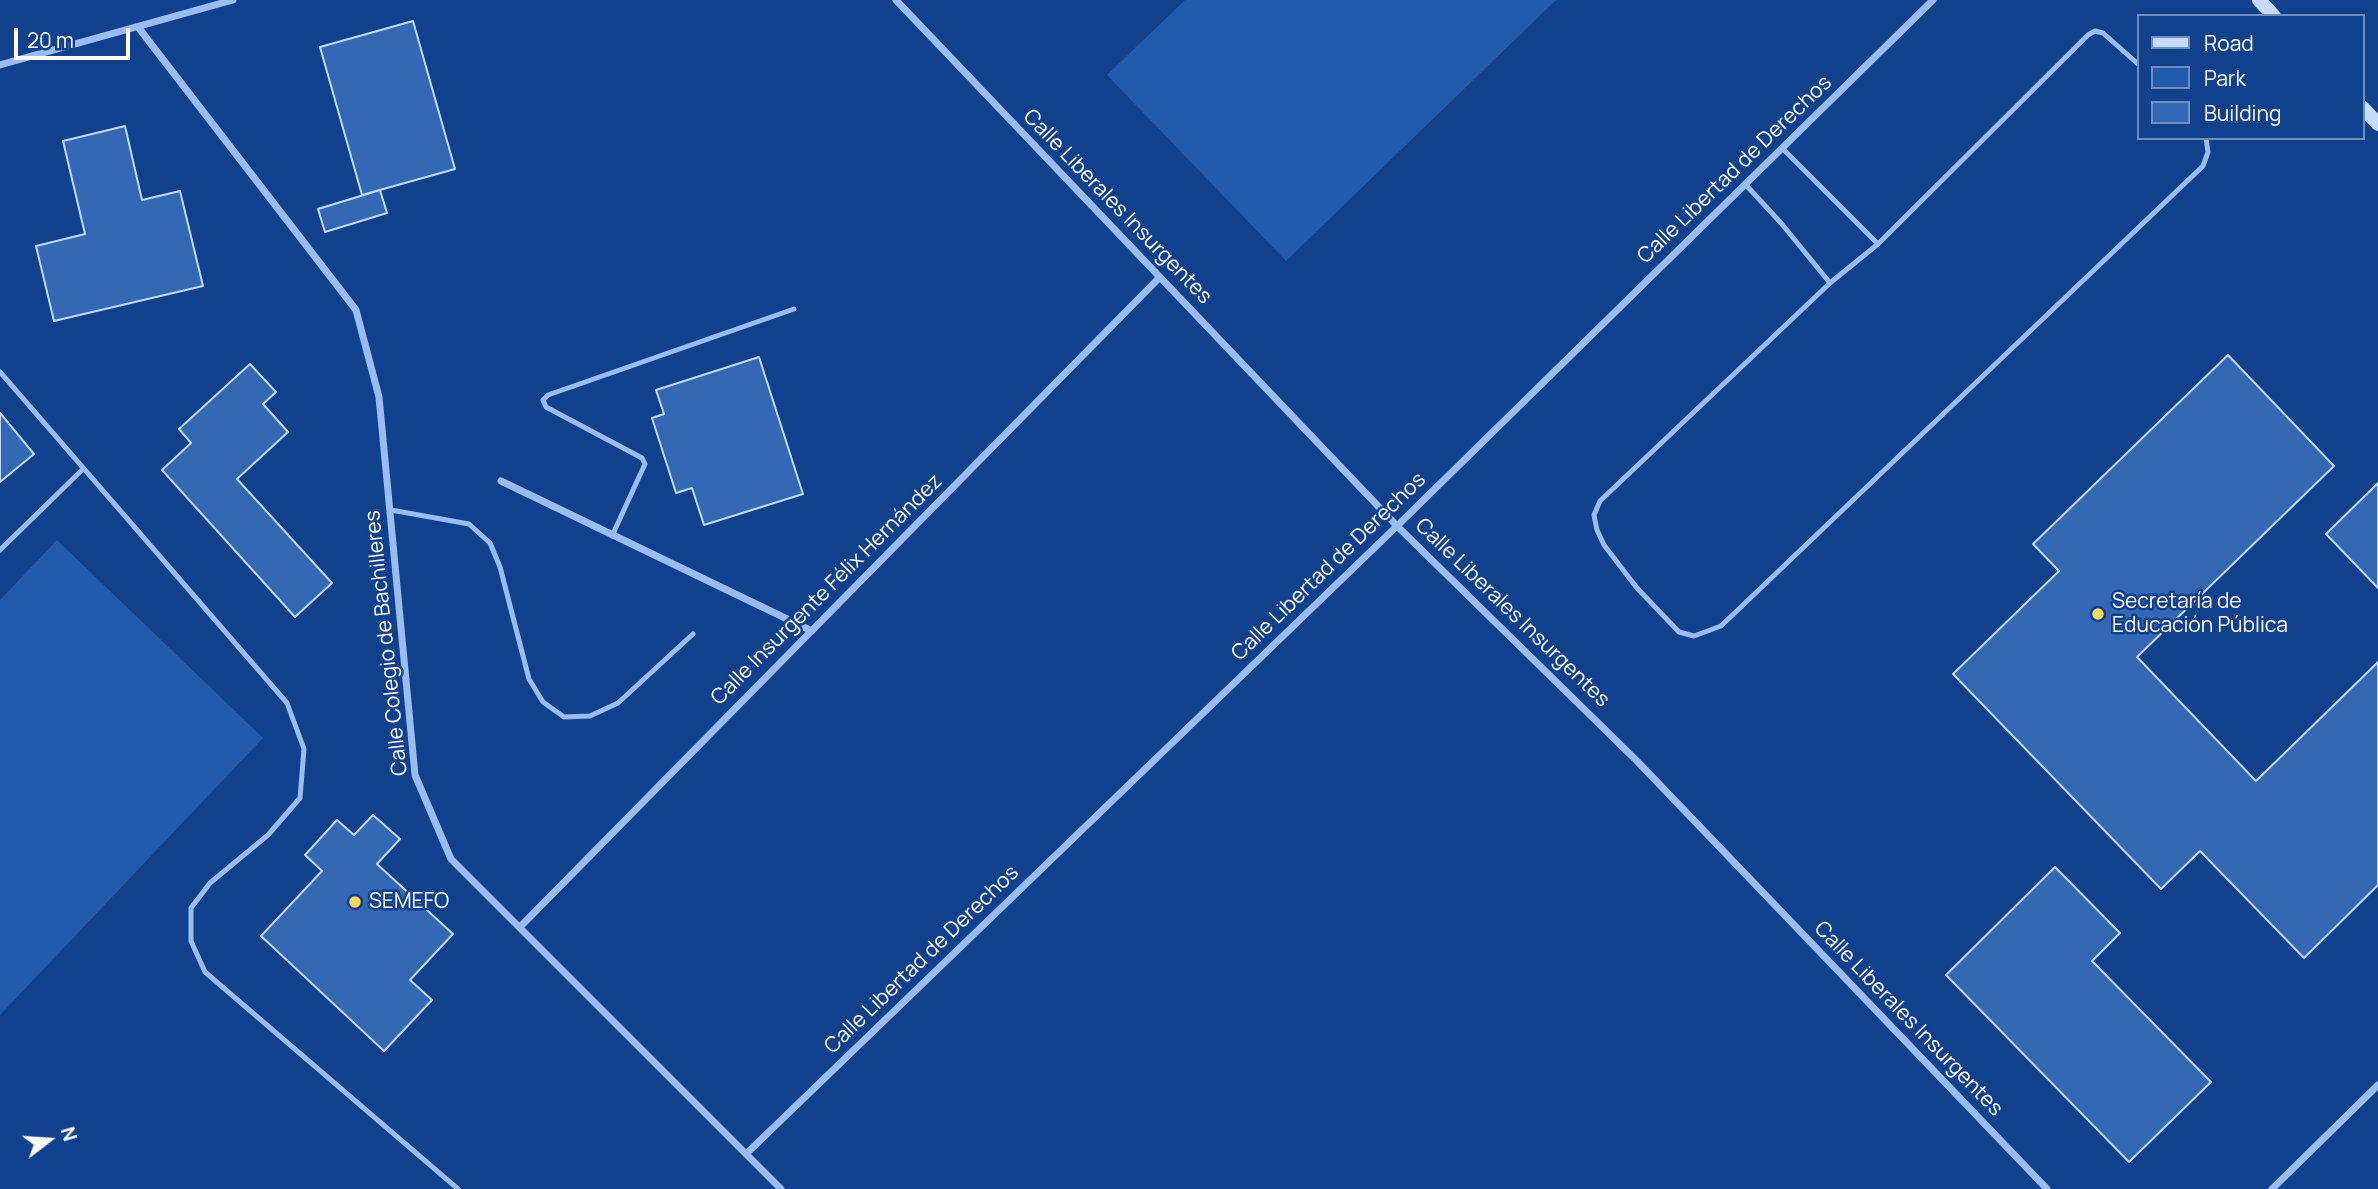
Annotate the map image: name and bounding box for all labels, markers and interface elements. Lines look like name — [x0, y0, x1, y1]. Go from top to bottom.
scale bar — [18, 14, 133, 58]
legend — [2136, 14, 2364, 140]
text: 20 m — [27, 26, 74, 54]
text: Road — [2204, 29, 2254, 57]
text: Park — [2204, 64, 2246, 92]
street label: Calle Libertad de Derechos — [1633, 71, 1837, 269]
text: Building — [2204, 99, 2281, 127]
street label: Calle Liberales Insurgentes — [1017, 104, 1217, 310]
street label: Calle Libertad de Derechos — [1227, 468, 1431, 666]
street label: Calle Insurgente Félix Hernández — [706, 469, 948, 711]
street label: Calle Colegio de Bachilleres — [361, 509, 413, 777]
street label: Calle Liberales Insurgentes — [1409, 513, 1615, 713]
place label: Secretaría de Educación Pública — [2112, 589, 2288, 639]
marker: Secretaría de Educación Pública — [2090, 606, 2106, 622]
street label: Calle Libertad de Derechos — [820, 861, 1024, 1059]
place label: SEMEFO — [369, 889, 449, 915]
marker: SEMEFO — [347, 894, 363, 910]
street label: Calle Liberales Insurgentes — [1808, 916, 2008, 1122]
north arrow — [14, 1105, 84, 1175]
text: N — [55, 1124, 84, 1144]

